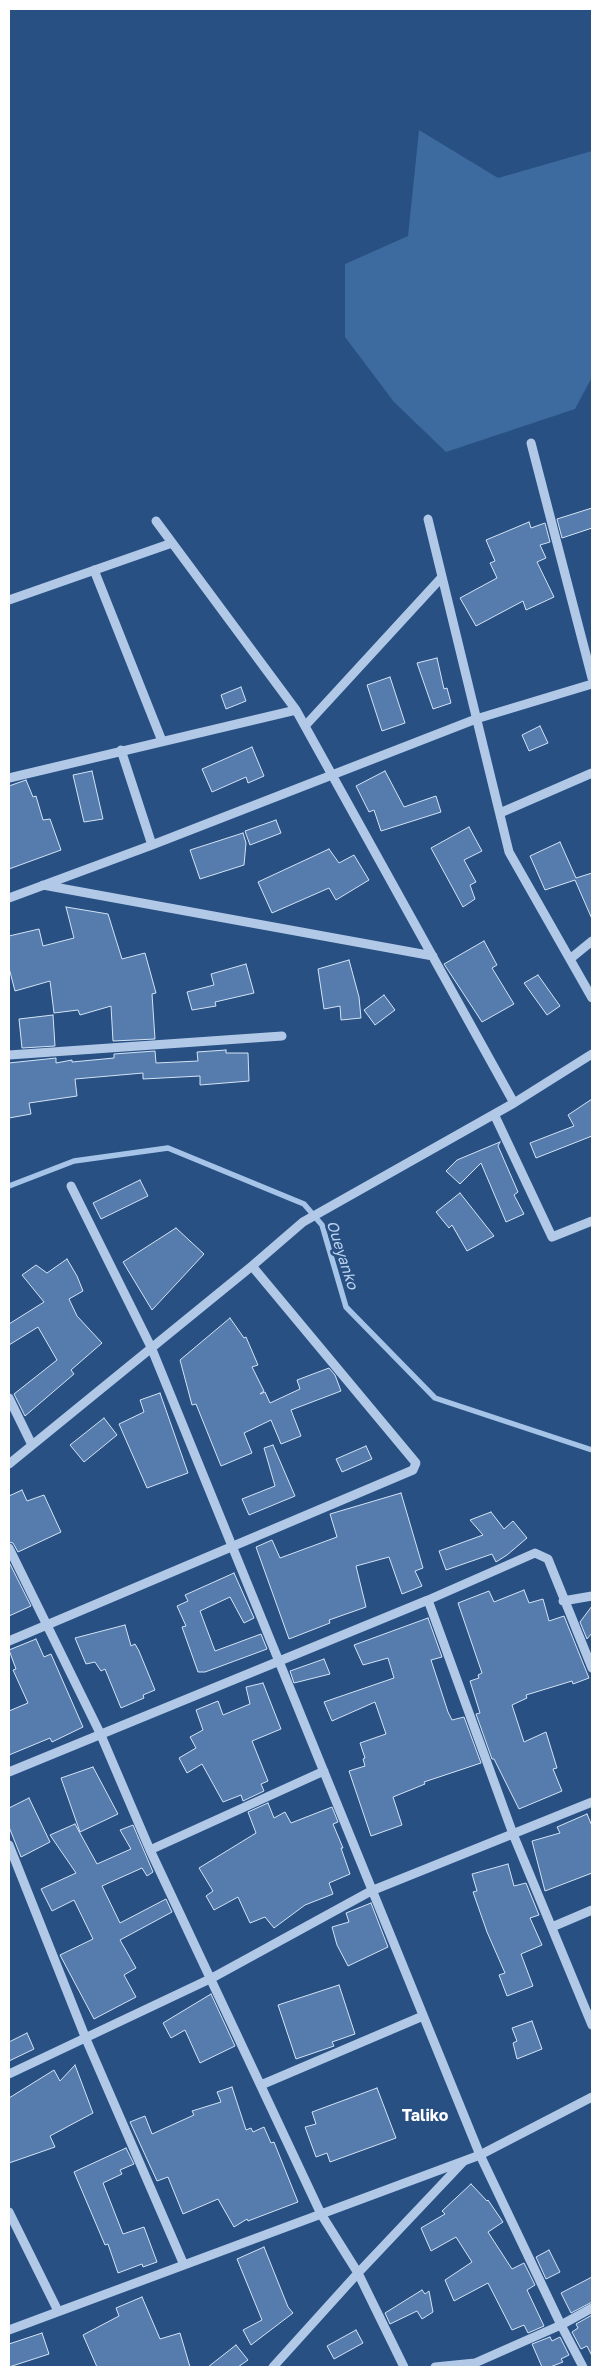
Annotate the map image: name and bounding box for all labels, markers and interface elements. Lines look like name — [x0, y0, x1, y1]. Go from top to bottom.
water label: Oueyanko — [322, 1218, 362, 1292]
district label: Taliko — [402, 2106, 448, 2126]

